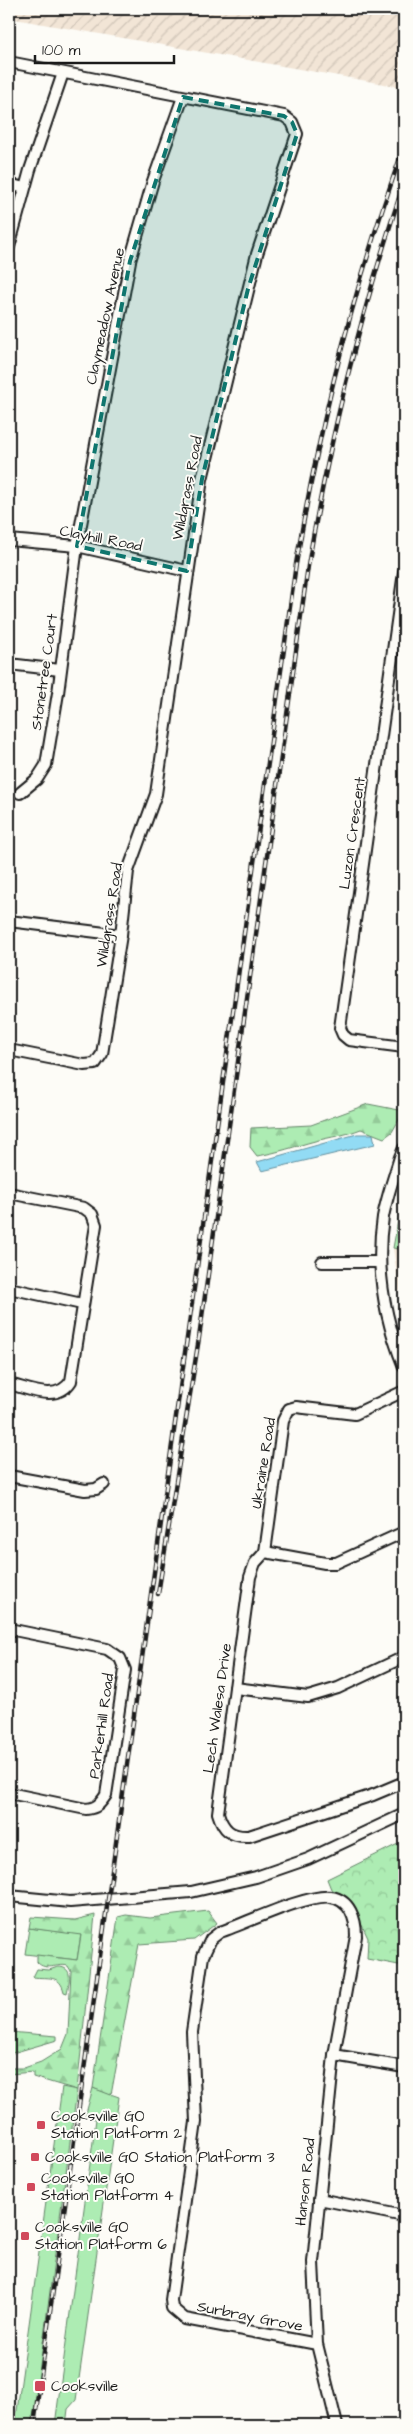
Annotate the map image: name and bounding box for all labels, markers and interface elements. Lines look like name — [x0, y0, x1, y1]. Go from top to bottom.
scale bar — [35, 32, 174, 64]
text: 100 m — [42, 40, 81, 61]
street label: Claymeadow Avenue — [81, 246, 131, 387]
street label: Wildgrass Road — [167, 434, 209, 542]
street label: Clayhill Road — [58, 520, 144, 558]
street label: Stonetree Court — [26, 612, 63, 732]
street label: Luzon Crescent — [334, 776, 371, 891]
street label: Wildgrass Road — [91, 861, 129, 969]
street label: Ukraine Road — [246, 1416, 281, 1510]
street label: Lech Walesa Drive — [198, 1642, 237, 1774]
street label: Parkerhill Road — [84, 1672, 119, 1780]
place label: Cooksville GO Station Platform 2 — [51, 2106, 183, 2144]
marker: Cooksville GO Station Platform 2 — [35, 2119, 47, 2131]
street label: Hanson Road — [290, 2137, 321, 2227]
place label: Cooksville GO Station Platform 3 — [45, 2147, 275, 2168]
marker: Cooksville GO Station Platform 3 — [29, 2151, 41, 2163]
place label: Cooksville GO Station Platform 4 — [41, 2168, 174, 2206]
marker: Cooksville GO Station Platform 4 — [25, 2181, 37, 2193]
place label: Cooksville GO Station Platform 6 — [35, 2217, 168, 2255]
marker: Cooksville GO Station Platform 6 — [19, 2230, 31, 2242]
street label: Surbray Grove — [195, 2296, 304, 2338]
place label: Cooksville — [51, 2376, 118, 2397]
marker: Cooksville — [33, 2379, 47, 2393]

